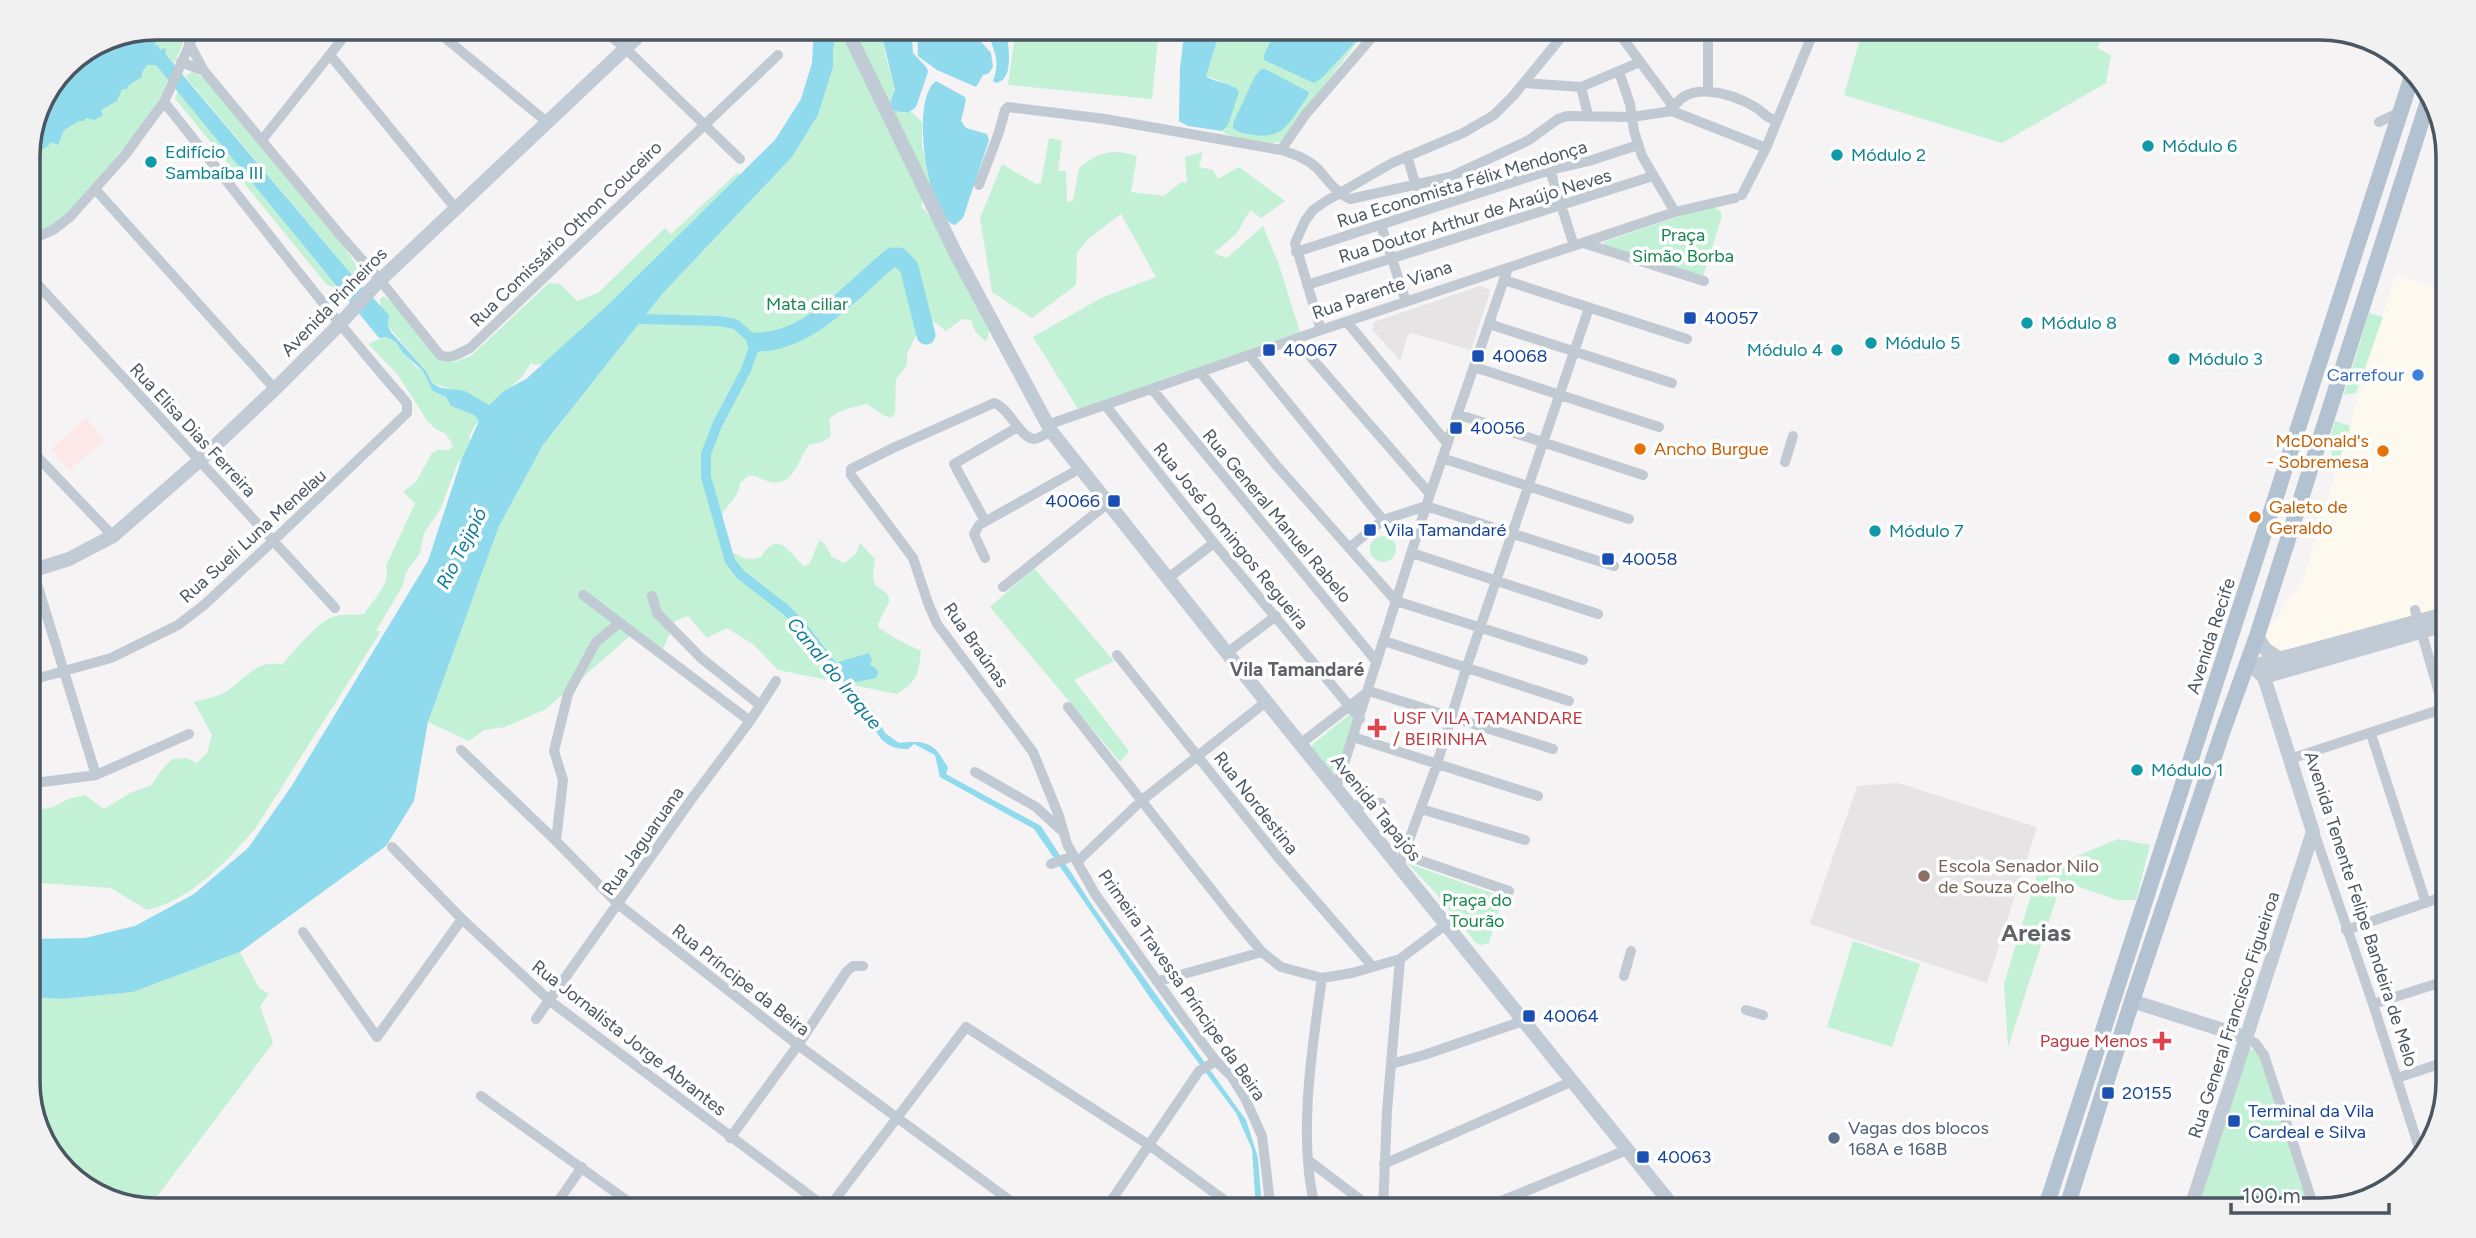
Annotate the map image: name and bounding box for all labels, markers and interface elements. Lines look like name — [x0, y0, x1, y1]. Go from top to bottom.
street label: Rua Economista Félix Mendonça — [1334, 135, 1590, 233]
place label: Módulo 6 — [2162, 135, 2237, 157]
street label: Rua Comissário Othon Couceiro — [465, 136, 667, 332]
marker: Módulo 6 — [2140, 138, 2156, 154]
place label: Edifício Sambaíba III — [165, 141, 263, 184]
place label: Módulo 2 — [1851, 144, 1926, 166]
marker: Módulo 2 — [1829, 147, 1845, 163]
marker: Edifício Sambaíba III — [143, 154, 159, 170]
street label: Rua Doutor Arthur de Araújo Neves — [1336, 164, 1614, 268]
park label: Praça Simão Borba — [1632, 224, 1734, 267]
street label: Avenida Pinheiros — [276, 243, 392, 361]
street label: Rua Parente Viana — [1309, 256, 1455, 324]
park label: Mata ciliar — [766, 293, 848, 315]
place label: 40057 — [1704, 307, 1759, 329]
marker: 40057 — [1682, 310, 1698, 326]
place label: Módulo 8 — [2041, 312, 2117, 334]
marker: Módulo 8 — [2019, 315, 2035, 331]
place label: Módulo 5 — [1885, 332, 1960, 354]
marker: Módulo 5 — [1863, 335, 1879, 351]
place label: 40067 — [1283, 339, 1337, 361]
place label: Módulo 4 — [1747, 339, 1823, 361]
marker: 40067 — [1261, 342, 1277, 358]
marker: Módulo 4 — [1829, 342, 1845, 358]
place label: 40068 — [1492, 345, 1548, 367]
marker: 40068 — [1470, 348, 1486, 364]
place label: Módulo 3 — [2188, 348, 2263, 370]
marker: Módulo 3 — [2166, 351, 2182, 367]
street label: Rua Elisa Dias Ferreira — [125, 358, 261, 502]
place label: Carrefour — [2327, 364, 2404, 386]
marker: Carrefour — [2410, 367, 2426, 383]
place label: 40056 — [1470, 417, 1525, 439]
marker: 40056 — [1448, 420, 1464, 436]
street label: Rua General Manuel Rabelo — [1198, 425, 1356, 607]
place label: McDonald's - Sobremesa — [2266, 430, 2369, 473]
street label: Rua José Domingos Regueira — [1149, 438, 1313, 634]
place label: Ancho Burgue — [1654, 438, 1769, 460]
marker: Ancho Burgue — [1632, 441, 1648, 457]
marker: McDonald's - Sobremesa — [2375, 443, 2391, 459]
street label: Rua Sueli Luna Menelau — [175, 464, 331, 608]
place label: 40066 — [1045, 490, 1100, 512]
marker: 40066 — [1106, 493, 1122, 509]
place label: Galeto de Geraldo — [2269, 496, 2348, 539]
water label: Rio Tejipió — [431, 504, 492, 593]
marker: Galeto de Geraldo — [2247, 509, 2263, 525]
place label: Vila Tamandaré — [1384, 519, 1507, 541]
place label: Módulo 7 — [1889, 520, 1964, 542]
marker: Vila Tamandaré — [1362, 522, 1378, 538]
marker: Módulo 7 — [1867, 523, 1883, 539]
place label: 40058 — [1622, 548, 1678, 570]
marker: 40058 — [1600, 551, 1616, 567]
street label: Avenida Recife — [2182, 575, 2240, 697]
street label: Rua Braúnas — [939, 598, 1013, 692]
water label: Canal do Iraque — [782, 613, 887, 734]
district label: Vila Tamandaré — [1230, 658, 1365, 681]
place label: USF VILA TAMANDARE / BEIRINHA — [1393, 707, 1583, 750]
marker: USF VILA TAMANDARE / BEIRINHA — [1367, 718, 1387, 738]
street label: Rua Nordestina — [1209, 747, 1303, 859]
street label: Avenida Tenente Felipe Bandeira de Melo — [2300, 749, 2422, 1069]
street label: Avenida Tapajós — [1326, 750, 1426, 866]
place label: Módulo 1 — [2151, 759, 2224, 781]
marker: Módulo 1 — [2129, 762, 2145, 778]
street label: Rua Jaguaruana — [597, 782, 689, 900]
place label: Escola Senador Nilo de Souza Coelho — [1938, 855, 2099, 898]
street label: Primeira Travessa Príncipe da Beira — [1094, 865, 1270, 1105]
marker: Escola Senador Nilo de Souza Coelho — [1916, 868, 1932, 884]
park label: Praça do Tourão — [1442, 889, 1512, 932]
street label: Rua General Francisco Figueiroa — [2184, 889, 2284, 1141]
district label: Areias — [2001, 918, 2071, 947]
street label: Rua Príncipe da Beira — [668, 919, 814, 1041]
street label: Rua Jornalista Jorge Abrantes — [527, 955, 731, 1121]
place label: 40064 — [1543, 1005, 1599, 1027]
marker: 40064 — [1521, 1008, 1537, 1024]
place label: Pague Menos — [2040, 1030, 2148, 1052]
marker: Pague Menos — [2154, 1033, 2170, 1049]
place label: 20155 — [2122, 1082, 2172, 1104]
marker: 20155 — [2100, 1085, 2116, 1101]
place label: Terminal da Vila Cardeal e Silva — [2248, 1100, 2374, 1143]
marker: Terminal da Vila Cardeal e Silva — [2226, 1113, 2242, 1129]
place label: Vagas dos blocos 168A e 168B — [1848, 1117, 1989, 1160]
marker: Vagas dos blocos 168A e 168B — [1826, 1130, 1842, 1146]
place label: 40063 — [1657, 1146, 1711, 1168]
marker: 40063 — [1635, 1149, 1651, 1165]
scale bar — [2231, 1172, 2388, 1216]
text: 100 m — [2242, 1183, 2301, 1208]

